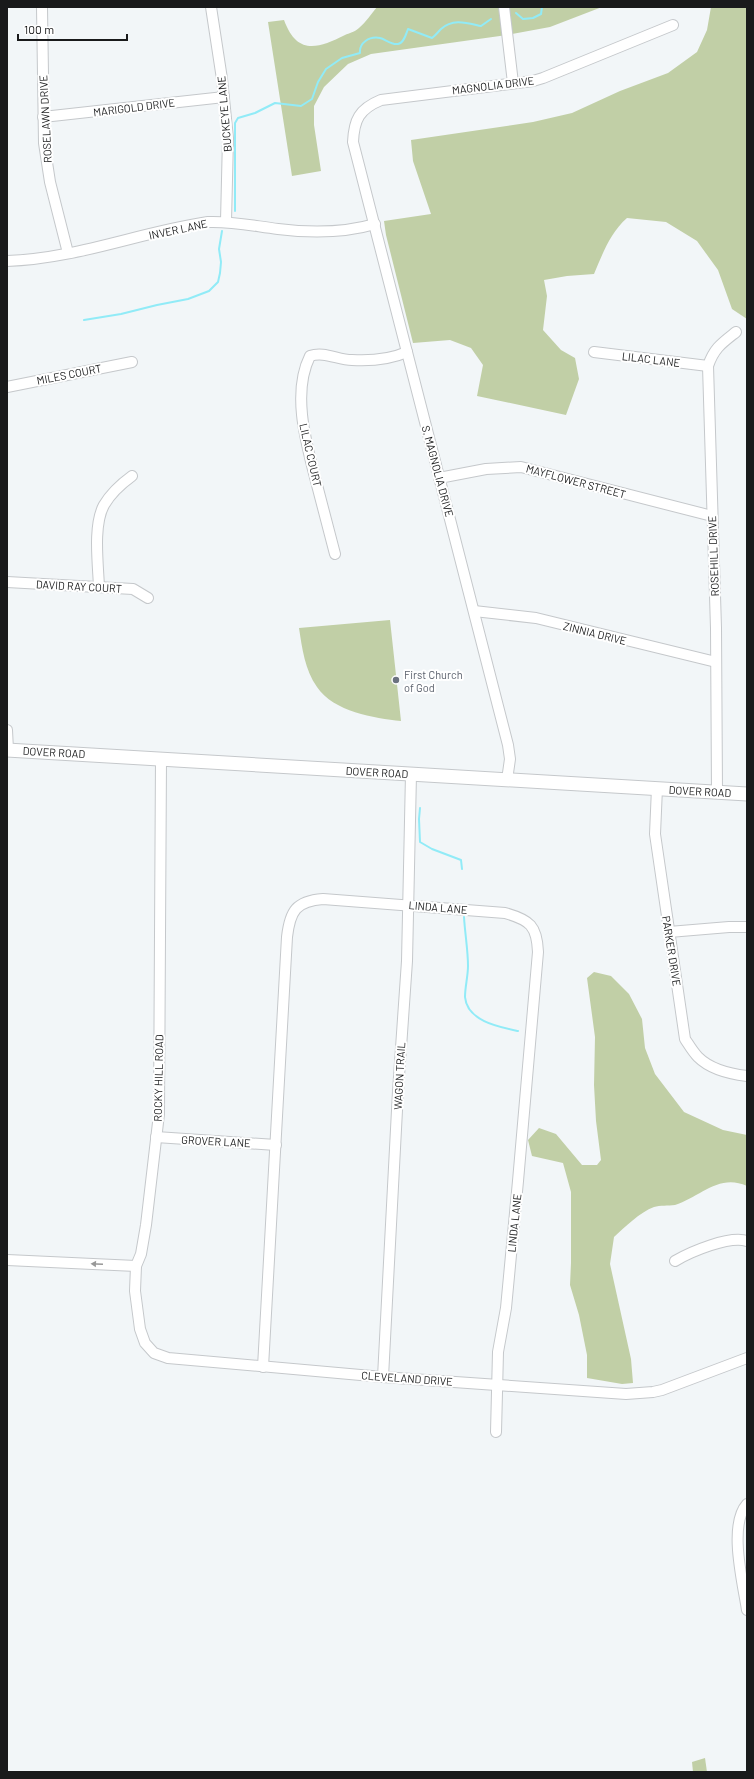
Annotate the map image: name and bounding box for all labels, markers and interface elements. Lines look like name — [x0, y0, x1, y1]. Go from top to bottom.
scale bar — [18, 16, 127, 42]
text: 100 m — [24, 22, 54, 36]
street label: MAGNOLIA DRIVE — [451, 73, 535, 96]
street label: ROSELAWN DRIVE — [36, 74, 54, 163]
street label: BUCKEYE LANE — [214, 75, 234, 153]
street label: MARIGOLD DRIVE — [92, 95, 176, 118]
street label: INVER LANE — [148, 216, 209, 242]
street label: LILAC LANE — [621, 349, 681, 369]
street label: MILES COURT — [35, 361, 103, 387]
street label: LILAC COURT — [297, 422, 325, 488]
street label: S. MAGNOLIA DRIVE — [420, 424, 457, 519]
street label: MAYFLOWER STREET — [525, 461, 627, 501]
street label: ROSEHILL DRIVE — [705, 515, 721, 597]
street label: DAVID RAY COURT — [36, 577, 122, 595]
street label: ZINNIA DRIVE — [562, 619, 628, 647]
place label: First Church of God — [404, 668, 463, 694]
marker: First Church of God — [391, 675, 401, 685]
street label: DOVER ROAD — [22, 744, 86, 760]
street label: DOVER ROAD — [345, 764, 409, 780]
street label: DOVER ROAD — [668, 783, 732, 799]
street label: LINDA LANE — [408, 898, 468, 916]
street label: PARKER DRIVE — [660, 915, 684, 988]
street label: ROCKY HILL ROAD — [151, 1034, 165, 1122]
street label: WAGON TRAIL — [391, 1042, 407, 1110]
street label: GROVER LANE — [181, 1133, 251, 1149]
street label: LINDA LANE — [504, 1193, 524, 1253]
one-way arrow — [91, 1261, 103, 1268]
street label: CLEVELAND DRIVE — [361, 1368, 454, 1388]

